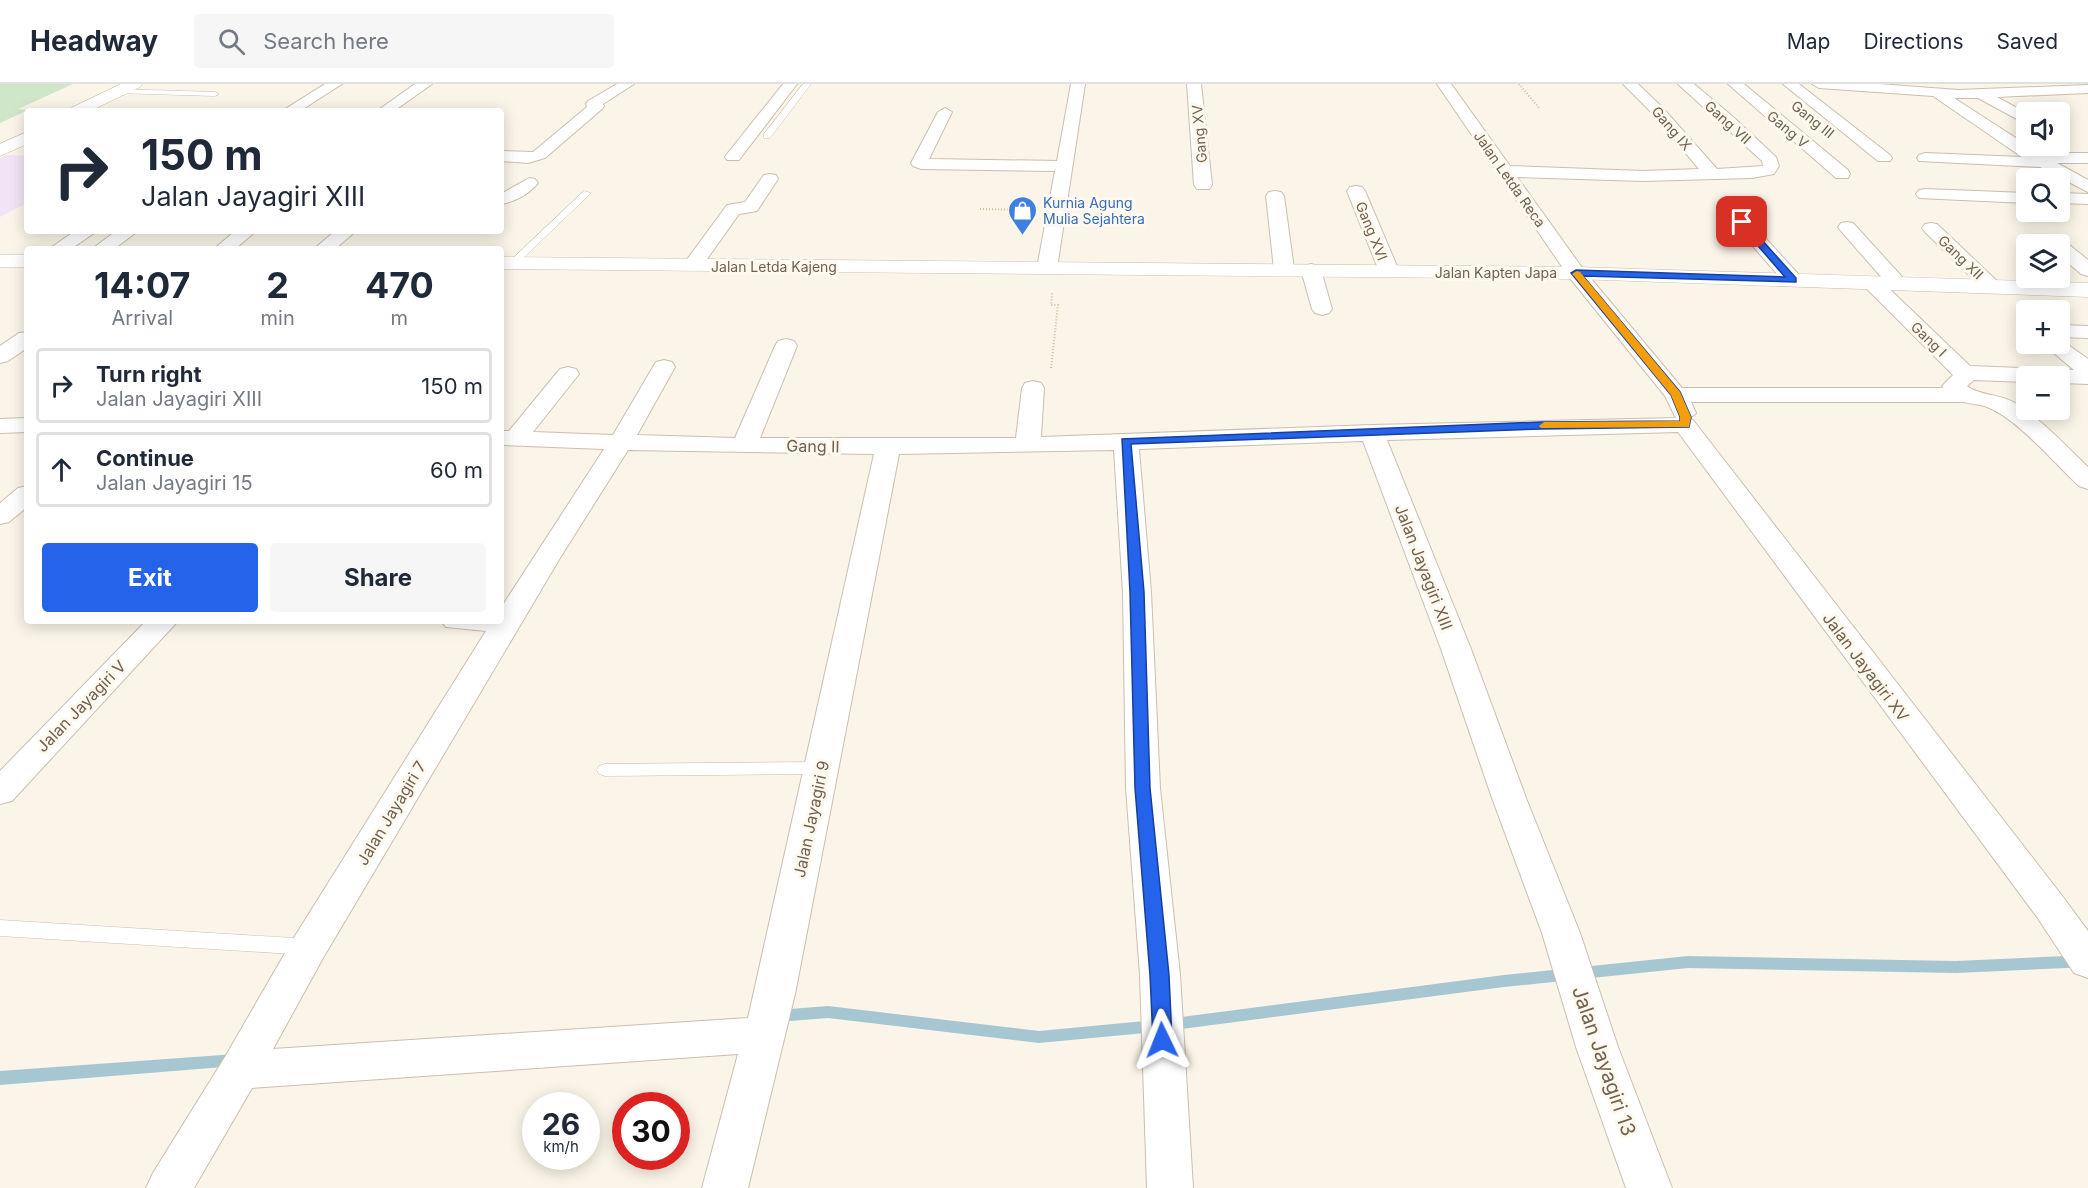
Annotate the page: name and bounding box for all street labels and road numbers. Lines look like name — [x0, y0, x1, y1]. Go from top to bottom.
street label: Gang VII — [1701, 97, 1755, 147]
street label: Gang III — [1788, 97, 1838, 141]
street label: Gang IX — [1648, 103, 1696, 154]
street label: Gang XV — [1188, 104, 1210, 164]
street label: Gang V — [1764, 107, 1812, 151]
street label: Jalan Letda Reca — [1471, 128, 1549, 230]
street label: Gang XVI — [1352, 199, 1392, 263]
street label: Gang XII — [1935, 231, 1987, 283]
street label: Jalan Letda Kajeng — [711, 258, 837, 275]
street label: Jalan Kapten Japa — [1435, 264, 1557, 281]
street label: Gang I — [1908, 318, 1950, 360]
street label: Gang II — [786, 436, 840, 456]
street label: Jalan Jayagiri XIII — [1391, 501, 1457, 633]
street label: Jalan Jayagiri XV — [1819, 609, 1913, 725]
street label: Jalan Jayagiri V — [32, 656, 130, 756]
street label: Jalan Jayagiri 7 — [352, 757, 430, 869]
street label: Jalan Jayagiri 9 — [789, 759, 833, 879]
street label: Jalan Jayagiri 13 — [1567, 983, 1641, 1139]

